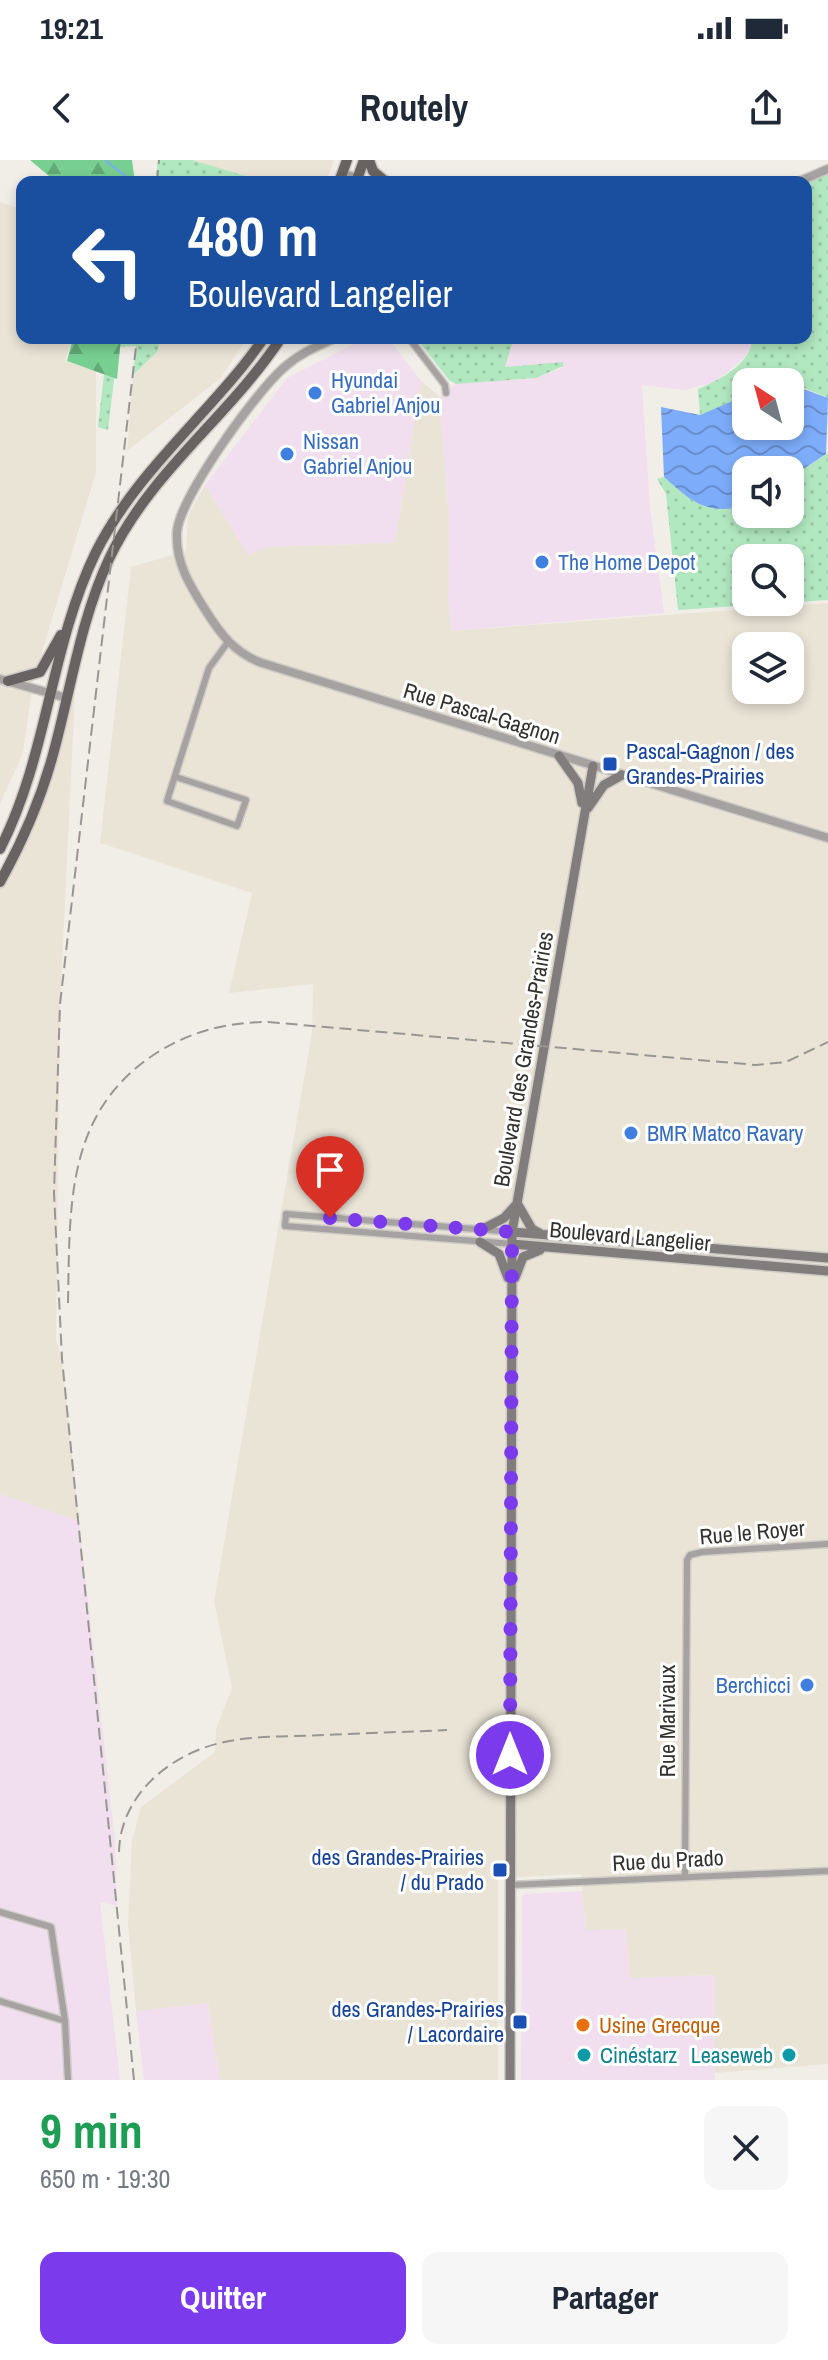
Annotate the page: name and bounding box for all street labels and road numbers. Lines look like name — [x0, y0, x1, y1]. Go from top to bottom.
street label: Rue Pascal-Gagnon — [400, 675, 564, 751]
street label: Boulevard des Grandes-Prairies — [486, 929, 560, 1189]
street label: Boulevard Langelier — [548, 1214, 712, 1258]
street label: Rue le Royer — [698, 1512, 806, 1552]
street label: Rue Marivaux — [652, 1665, 682, 1777]
street label: Rue du Prado — [612, 1842, 724, 1878]

